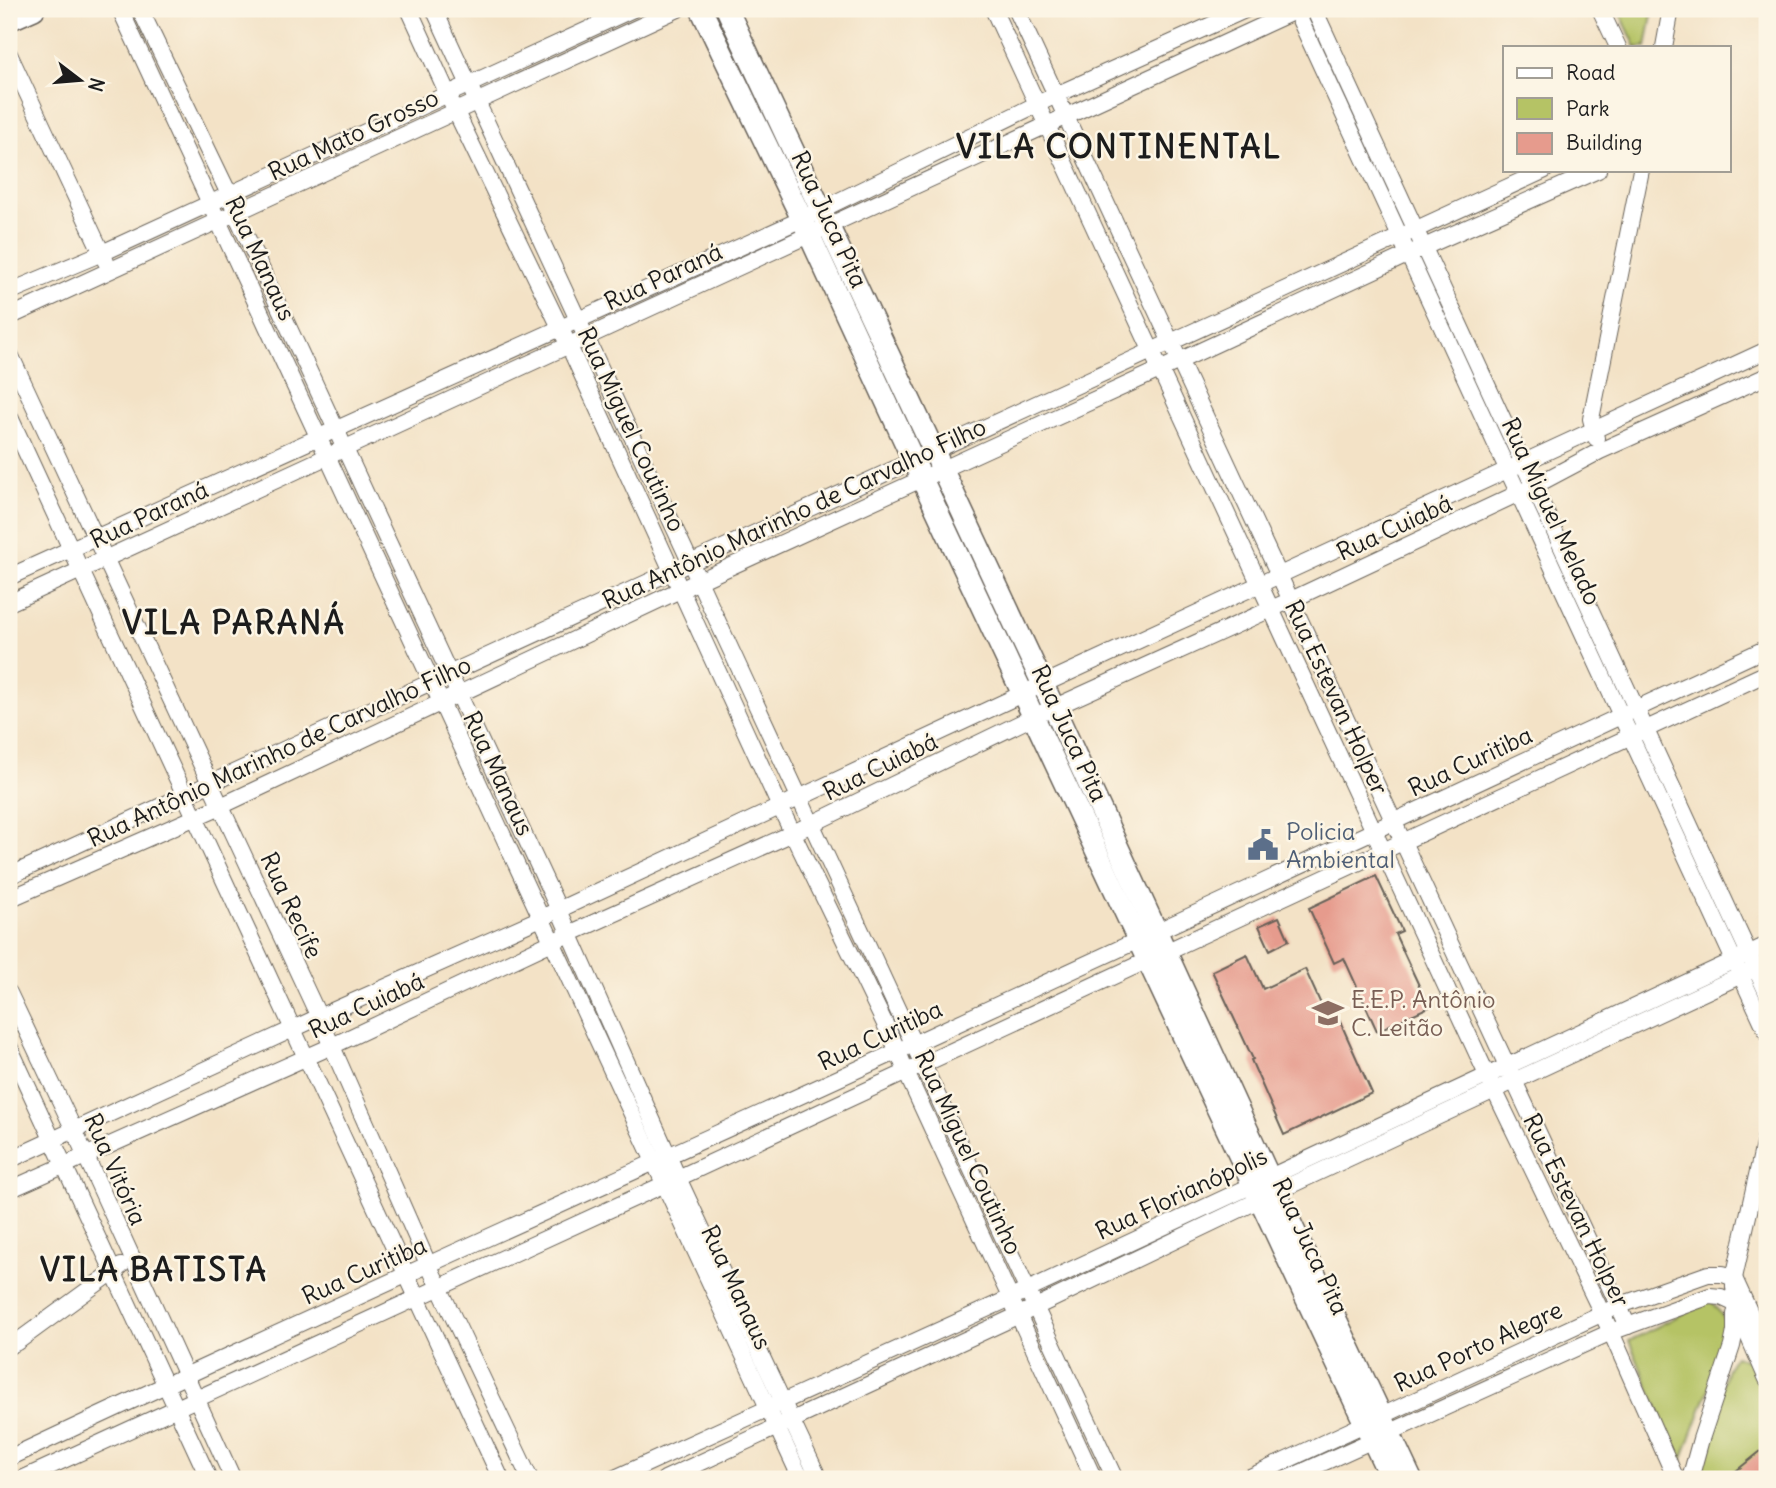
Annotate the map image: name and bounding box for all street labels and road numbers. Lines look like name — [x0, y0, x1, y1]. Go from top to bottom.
street label: Rua Mato Grosso — [263, 81, 443, 187]
street label: Rua Juca Pita — [785, 146, 875, 292]
street label: Rua Manaus — [219, 191, 303, 325]
street label: Rua Paraná — [599, 236, 727, 316]
street label: Rua Miguel Coutinho — [571, 322, 693, 536]
street label: Rua Antônio Marinho de Carvalho Filho — [597, 411, 991, 615]
street label: Rua Miguel Melado — [1495, 413, 1609, 609]
street label: Rua Paraná — [85, 474, 213, 554]
street label: Rua Cuiabá — [1331, 487, 1457, 567]
street label: Rua Estevan Holper — [1279, 595, 1395, 799]
street label: Rua Antônio Marinho de Carvalho Filho — [82, 649, 476, 853]
street label: Rua Juca Pita — [1025, 660, 1115, 806]
street label: Rua Manaus — [457, 706, 541, 840]
street label: Rua Curitiba — [1403, 719, 1537, 803]
street label: Rua Cuiabá — [818, 725, 942, 807]
street label: Rua Recife — [254, 847, 330, 963]
street label: Rua Cuiabá — [303, 965, 429, 1045]
street label: Rua Curitiba — [813, 993, 947, 1077]
street label: Rua Miguel Coutinho — [908, 1045, 1030, 1259]
street label: Rua Vitória — [78, 1108, 154, 1230]
street label: Rua Estevan Holper — [1517, 1108, 1637, 1312]
street label: Rua Florianópolis — [1090, 1140, 1272, 1246]
street label: Rua Juca Pita — [1266, 1173, 1356, 1319]
street label: Rua Manaus — [695, 1220, 779, 1354]
street label: Rua Curitiba — [297, 1229, 431, 1311]
street label: Rua Porto Alegre — [1389, 1294, 1567, 1398]

